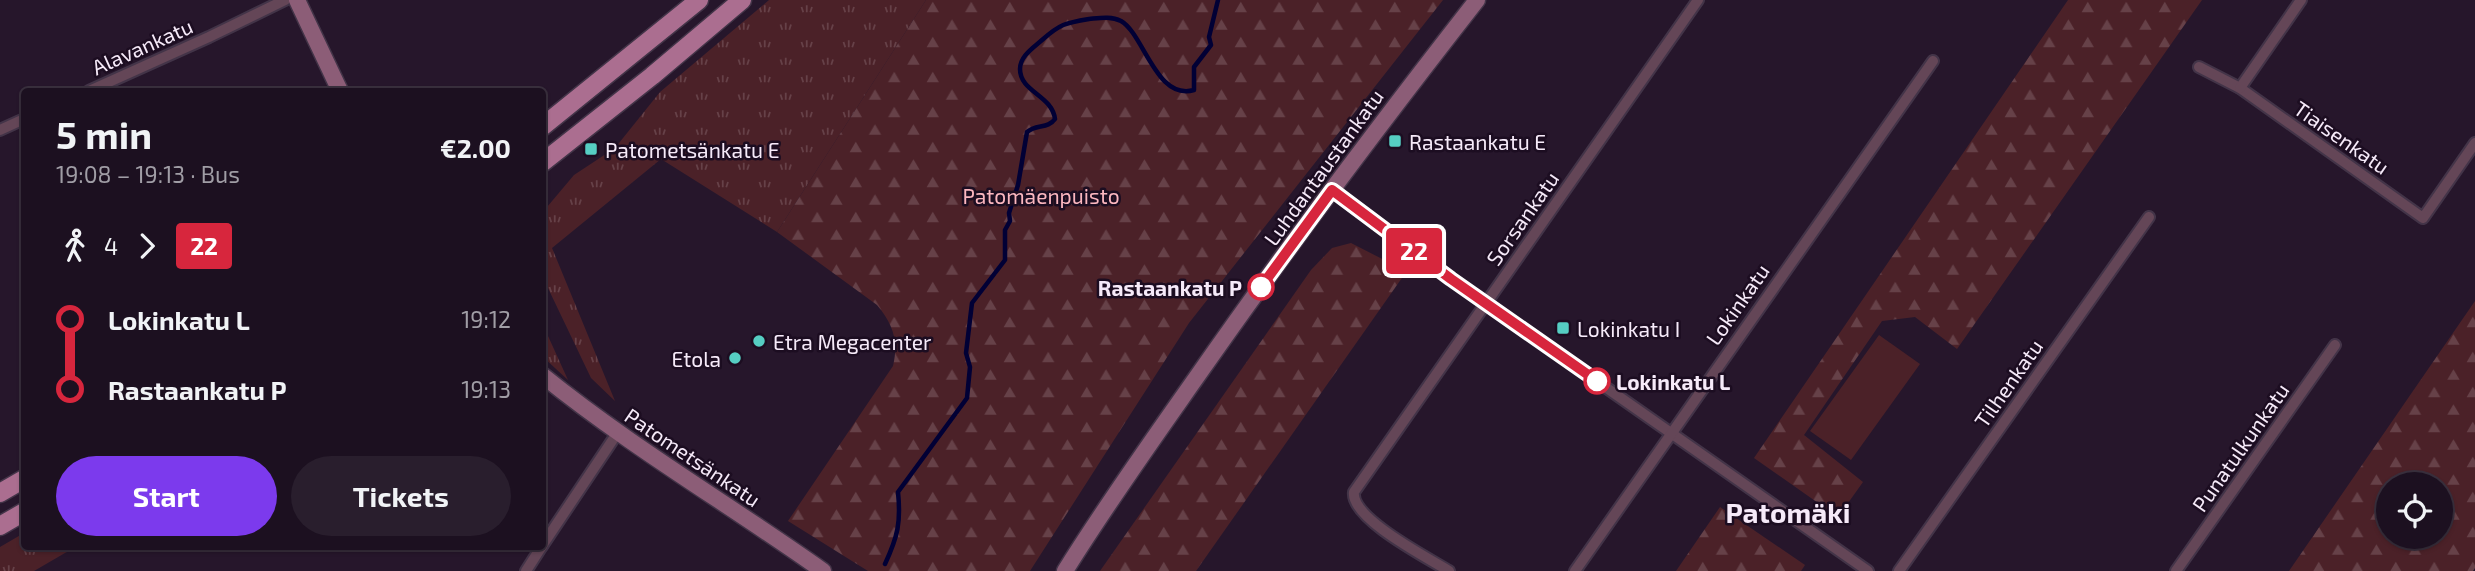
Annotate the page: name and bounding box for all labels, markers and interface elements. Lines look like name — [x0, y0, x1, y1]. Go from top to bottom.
street label: Alavankatu — [88, 13, 196, 79]
street label: Luhdantaustankatu — [1258, 84, 1388, 250]
street label: Tiaisenkatu — [2290, 95, 2394, 179]
text: 5 min — [56, 111, 152, 157]
place label: Rastaankatu E — [1409, 129, 1546, 154]
text: €2.00 — [440, 132, 511, 163]
marker: Rastaankatu E — [1387, 133, 1403, 149]
place label: Patometsänkatu E — [605, 137, 779, 162]
marker: Patometsänkatu E — [583, 141, 599, 157]
text: 19:08 – 19:13 · Bus — [56, 160, 240, 188]
street label: Sorsankatu — [1481, 166, 1563, 270]
park label: Patomäenpuisto — [962, 183, 1120, 208]
icon: walk — [56, 227, 94, 265]
icon: forward — [128, 227, 166, 265]
line badge: 22 — [1382, 228, 1446, 274]
text: 22 — [190, 231, 218, 260]
text: 4 — [104, 232, 118, 260]
text: 22 — [1400, 236, 1428, 265]
street label: Lokinkatu — [1700, 259, 1774, 349]
marker: Rastaankatu P — [1248, 274, 1274, 300]
place label: Rastaankatu P — [1098, 275, 1242, 300]
text: Lokinkatu L — [108, 304, 250, 335]
text: 19:12 — [461, 305, 511, 333]
place label: Lokinkatu I — [1577, 316, 1680, 341]
marker: Lokinkatu I — [1555, 320, 1571, 336]
place label: Etra Megacenter — [773, 329, 932, 354]
marker: Etra Megacenter — [751, 333, 767, 349]
street label: Tilhenkatu — [1969, 334, 2047, 432]
place label: Etola — [672, 346, 721, 371]
marker: Etola — [727, 350, 743, 366]
marker: Lokinkatu L — [1584, 368, 1610, 394]
place label: Lokinkatu L — [1616, 369, 1730, 394]
text: Rastaankatu P — [108, 374, 287, 405]
text: 19:13 — [461, 375, 511, 403]
street label: Punatulkunkatu — [2186, 378, 2294, 516]
street label: Patometsänkatu — [621, 402, 765, 512]
button: Start — [56, 456, 277, 536]
button: Tickets — [291, 456, 511, 536]
map controls — [2376, 472, 2453, 549]
button: locate — [2376, 472, 2453, 549]
district label: Patomäki — [1725, 495, 1851, 529]

